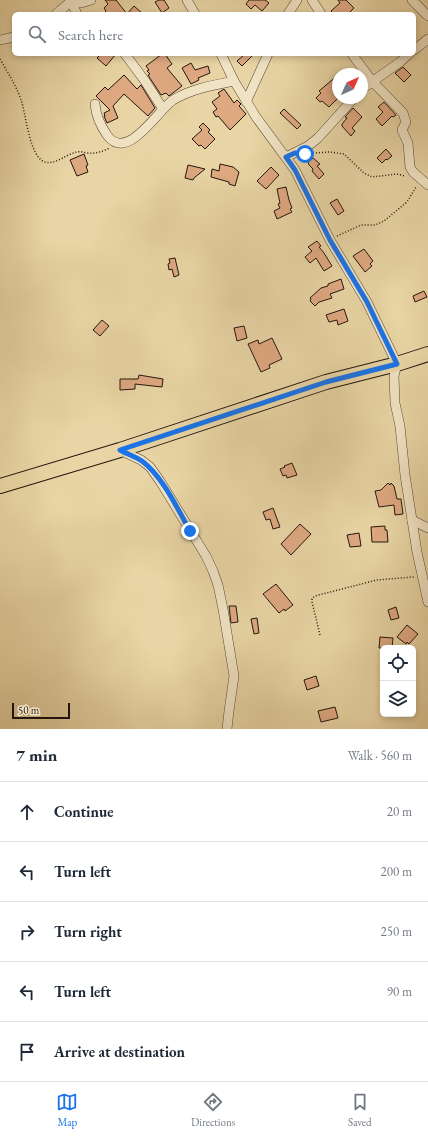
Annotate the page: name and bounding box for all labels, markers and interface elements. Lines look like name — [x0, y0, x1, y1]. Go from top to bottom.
search box — [12, 12, 416, 56]
icon: search — [26, 23, 48, 45]
text: Search here — [58, 25, 123, 44]
north arrow — [332, 68, 368, 104]
route start — [296, 145, 314, 163]
route end — [181, 522, 199, 540]
map controls — [380, 645, 416, 717]
button: locate — [380, 645, 416, 681]
button: layers — [380, 681, 416, 717]
scale bar — [12, 701, 70, 720]
text: 50 m — [18, 703, 39, 717]
text: 7 min — [16, 744, 57, 766]
text: Walk · 560 m — [348, 747, 412, 764]
icon: ahead — [16, 801, 38, 823]
text: Continue — [54, 802, 114, 821]
text: 20 m — [387, 803, 412, 820]
icon: left — [16, 861, 38, 883]
text: Turn left — [54, 862, 111, 881]
text: 200 m — [381, 863, 412, 880]
icon: right — [16, 921, 38, 943]
text: Turn right — [54, 922, 122, 941]
text: 250 m — [381, 923, 412, 940]
icon: left — [16, 981, 38, 1003]
text: Turn left — [54, 982, 111, 1001]
text: 90 m — [387, 983, 412, 1000]
icon: arrive — [16, 1041, 38, 1063]
text: Arrive at destination — [54, 1042, 185, 1061]
tab: Map — [56, 1091, 78, 1129]
tab: Directions — [191, 1091, 235, 1129]
tab: Saved — [348, 1091, 372, 1129]

